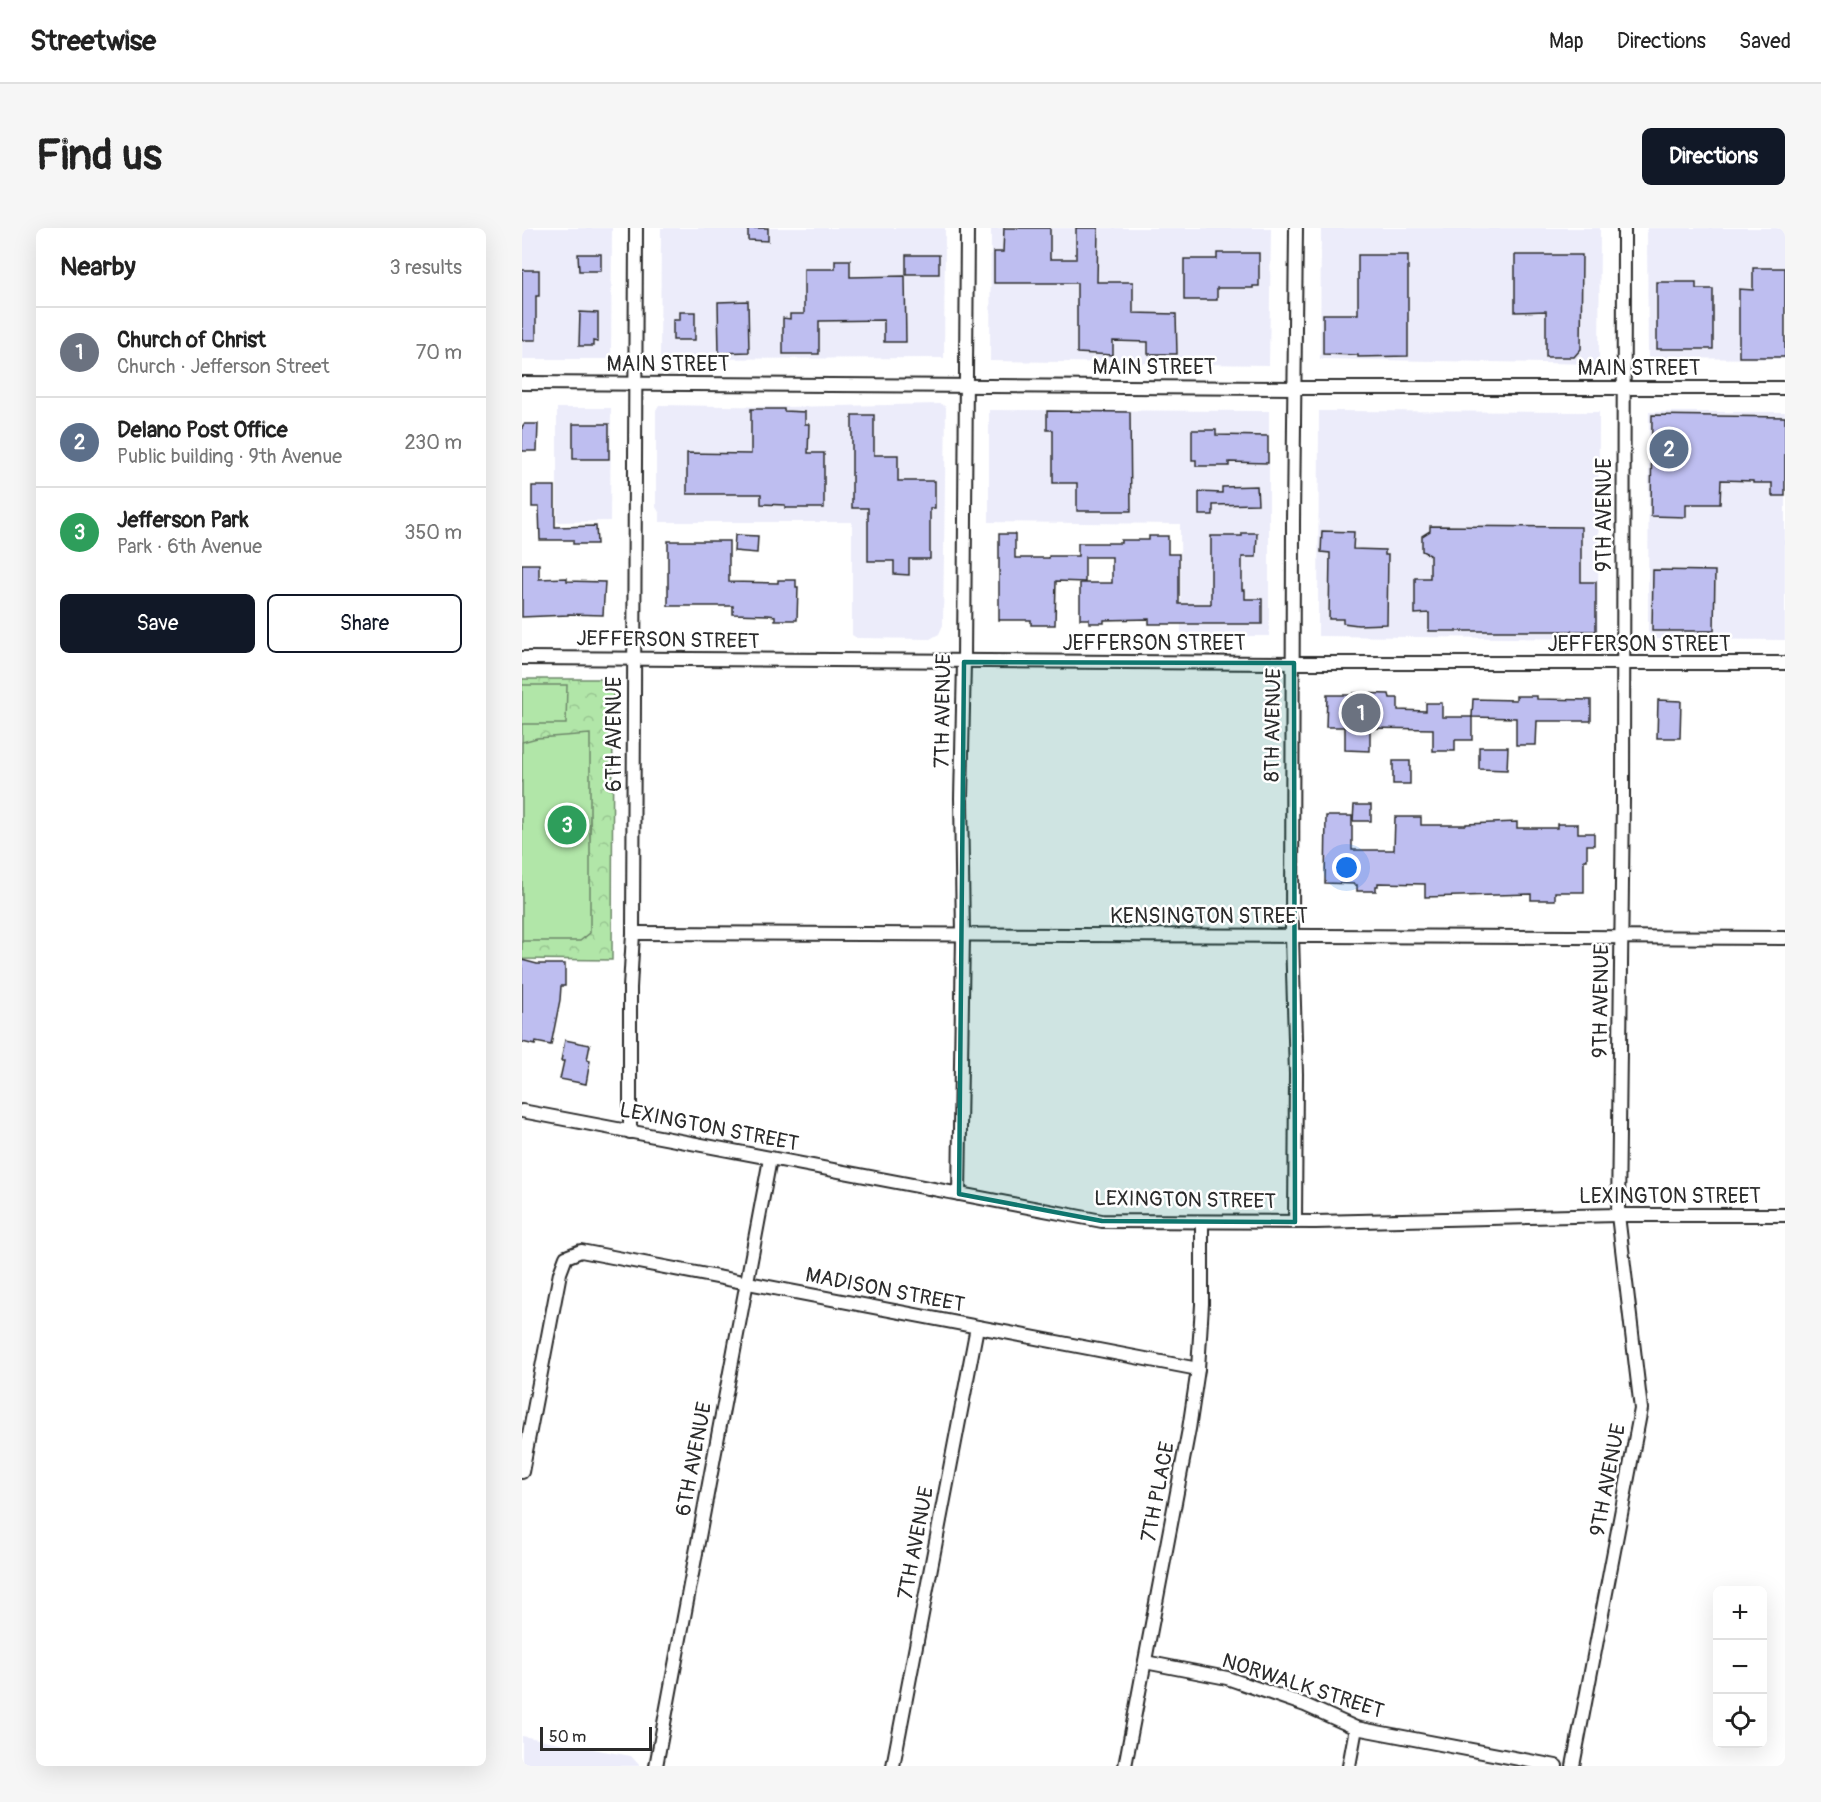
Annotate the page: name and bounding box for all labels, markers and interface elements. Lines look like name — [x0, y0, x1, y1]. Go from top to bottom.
text: Streetwise — [30, 24, 156, 59]
text: Map — [1549, 28, 1584, 55]
text: Directions — [1617, 28, 1706, 55]
text: Saved — [1739, 28, 1791, 55]
button: Directions — [1642, 128, 1785, 185]
text: Find us — [36, 130, 162, 182]
text: Nearby — [60, 251, 136, 283]
text: 3 results — [390, 255, 462, 280]
text: Church of Christ — [117, 326, 266, 354]
text: 1 — [76, 340, 83, 365]
text: 70 m — [416, 340, 462, 365]
street label: MAIN STREET — [607, 351, 730, 378]
text: Church · Jefferson Street — [117, 354, 330, 379]
street label: MAIN STREET — [1093, 354, 1216, 381]
street label: MAIN STREET — [1578, 355, 1701, 382]
text: Delano Post Office — [117, 416, 288, 444]
pin: 2 — [1650, 426, 1688, 472]
text: 2 — [74, 430, 85, 455]
text: 230 m — [405, 430, 462, 455]
text: Public building · 9th Avenue — [117, 444, 342, 469]
street label: 9TH AVENUE — [1591, 458, 1618, 572]
text: Jefferson Park — [117, 506, 249, 534]
text: 3 — [74, 520, 85, 545]
text: 350 m — [404, 520, 462, 545]
text: Park · 6th Avenue — [117, 534, 262, 559]
button: Save — [60, 594, 255, 653]
button: Share — [267, 594, 462, 653]
street label: JEFFERSON STREET — [576, 625, 760, 655]
street label: JEFFERSON STREET — [1062, 630, 1246, 657]
street label: JEFFERSON STREET — [1547, 631, 1731, 658]
street label: 7TH AVENUE — [929, 653, 957, 768]
street label: 8TH AVENUE — [1259, 668, 1287, 782]
street label: 6TH AVENUE — [601, 676, 628, 792]
pin: 1 — [1342, 690, 1380, 736]
pin: 3 — [548, 802, 586, 848]
your location — [1332, 853, 1361, 882]
street label: KENSINGTON STREET — [1110, 903, 1308, 930]
street label: 9TH AVENUE — [1587, 944, 1615, 1058]
street label: LEXINGTON STREET — [617, 1096, 801, 1158]
street label: LEXINGTON STREET — [1579, 1183, 1761, 1210]
street label: LEXINGTON STREET — [1094, 1185, 1277, 1215]
street label: MADISON STREET — [803, 1261, 967, 1319]
street label: 6TH AVENUE — [670, 1400, 718, 1518]
street label: 9TH AVENUE — [1584, 1421, 1632, 1539]
street label: 7TH PLACE — [1135, 1440, 1181, 1544]
street label: 7TH AVENUE — [892, 1484, 940, 1602]
map controls — [1713, 1586, 1767, 1748]
button: + — [1713, 1586, 1767, 1640]
button: − — [1713, 1640, 1767, 1694]
street label: NORWALK STREET — [1219, 1647, 1388, 1725]
button: locate — [1713, 1694, 1767, 1748]
scale bar — [540, 1724, 652, 1752]
text: 50 m — [549, 1727, 586, 1747]

